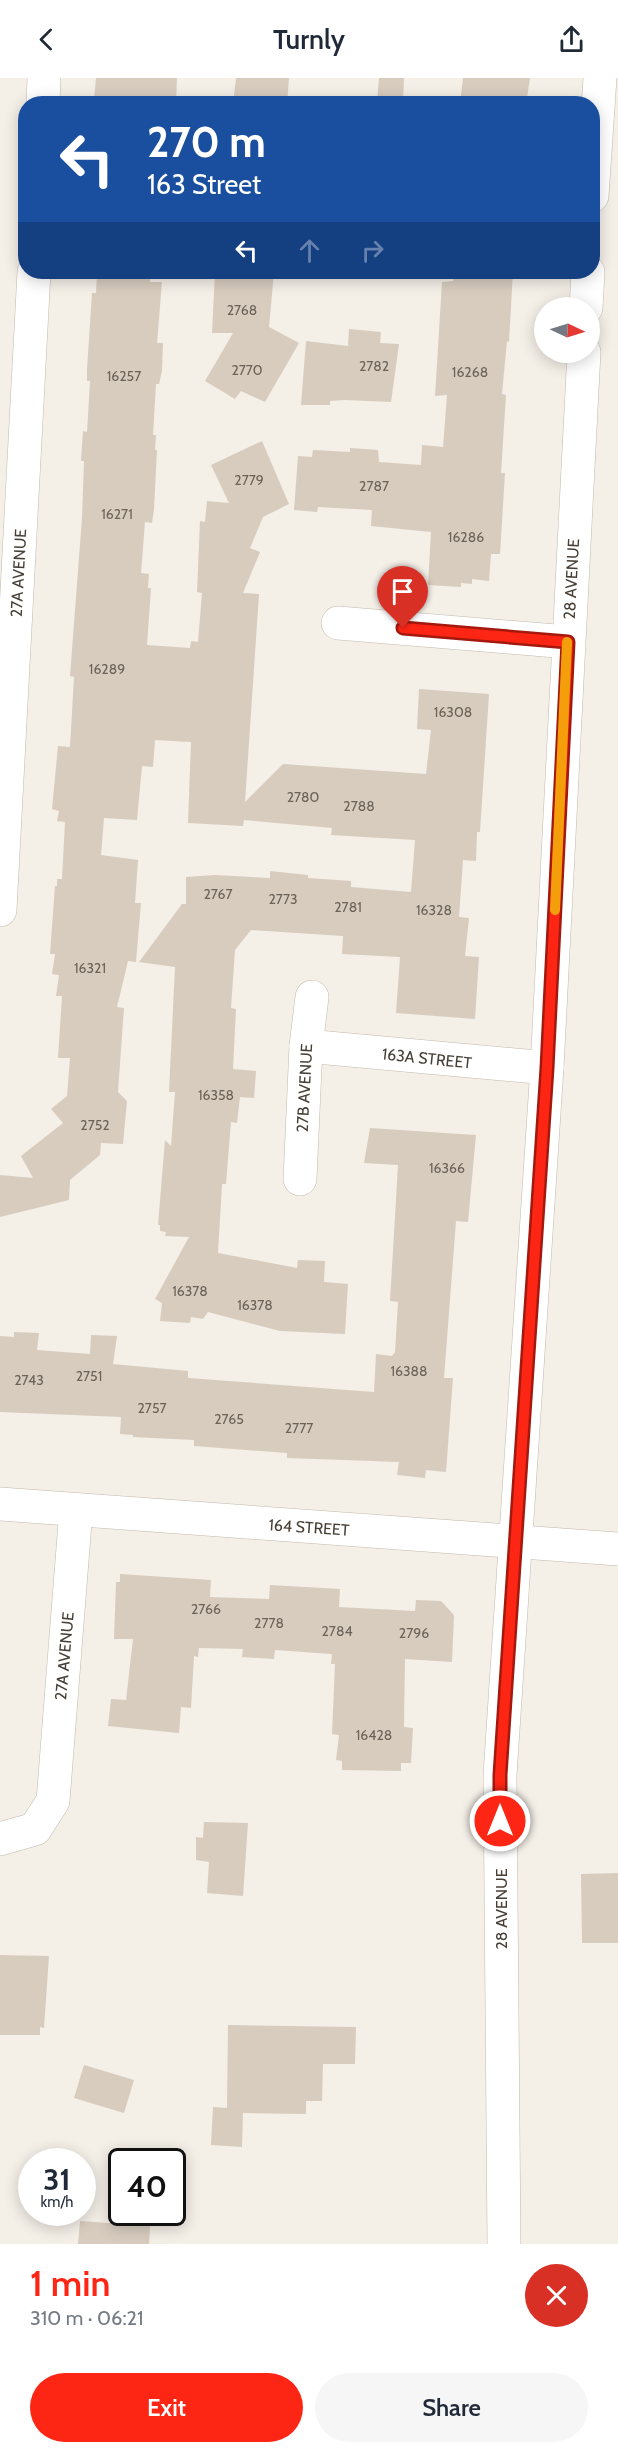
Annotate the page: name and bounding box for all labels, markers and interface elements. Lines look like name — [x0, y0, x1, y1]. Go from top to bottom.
icon: back — [30, 23, 63, 56]
text: Turnly — [273, 23, 345, 56]
icon: share — [555, 23, 588, 56]
text: 270 m — [147, 116, 266, 168]
icon: left — [48, 120, 126, 198]
text: 163 Street — [147, 168, 261, 201]
icon: left — [230, 234, 263, 267]
icon: ahead — [293, 234, 326, 267]
icon: right — [356, 234, 389, 267]
north arrow — [534, 297, 600, 363]
map controls — [534, 297, 600, 363]
house number: 2768 — [227, 301, 257, 319]
house number: 2782 — [359, 357, 389, 375]
house number: 2770 — [231, 361, 263, 379]
house number: 16268 — [452, 363, 488, 381]
house number: 16257 — [107, 367, 141, 385]
house number: 2779 — [234, 471, 264, 489]
house number: 2787 — [359, 477, 389, 495]
house number: 16271 — [101, 505, 133, 523]
street label: 27A AVENUE — [7, 528, 30, 618]
house number: 16286 — [448, 528, 484, 546]
street label: 28 AVENUE — [560, 538, 583, 620]
pin — [377, 566, 428, 628]
icon: arrive — [386, 575, 419, 608]
house number: 16289 — [89, 660, 125, 678]
house number: 16308 — [434, 703, 472, 721]
house number: 2780 — [287, 788, 320, 806]
house number: 2788 — [343, 797, 375, 815]
house number: 2767 — [204, 885, 232, 903]
house number: 2773 — [269, 890, 298, 908]
house number: 2781 — [334, 898, 362, 916]
house number: 16328 — [416, 901, 452, 919]
house number: 16321 — [74, 959, 106, 977]
street label: 27B AVENUE — [293, 1043, 316, 1133]
street label: 163A STREET — [381, 1044, 473, 1073]
house number: 16358 — [198, 1086, 234, 1104]
house number: 2752 — [80, 1116, 110, 1134]
house number: 16366 — [429, 1159, 465, 1177]
house number: 16378 — [172, 1282, 208, 1300]
house number: 16378 — [237, 1296, 273, 1314]
house number: 16388 — [390, 1362, 428, 1380]
house number: 2751 — [76, 1367, 102, 1385]
house number: 2743 — [14, 1371, 44, 1389]
house number: 2757 — [138, 1399, 167, 1417]
house number: 2765 — [214, 1410, 244, 1428]
house number: 2777 — [285, 1419, 313, 1437]
street label: 164 STREET — [268, 1515, 350, 1540]
house number: 2766 — [191, 1600, 221, 1618]
street label: 27A AVENUE — [51, 1611, 78, 1701]
house number: 2778 — [254, 1614, 284, 1632]
house number: 2784 — [322, 1622, 352, 1640]
house number: 2796 — [399, 1624, 429, 1642]
house number: 16428 — [356, 1726, 392, 1744]
position arrow — [468, 1789, 532, 1853]
street label: 28 AVENUE — [492, 1868, 511, 1950]
speed limit sign: 40 — [108, 2148, 186, 2226]
text: 31 — [43, 2161, 71, 2198]
text: km/h — [41, 2193, 73, 2211]
text: 1 min — [30, 2261, 110, 2305]
button: close — [525, 2264, 588, 2327]
text: 310 m · 06:21 — [30, 2306, 144, 2330]
button: Exit — [30, 2373, 303, 2442]
button: Share — [315, 2373, 588, 2442]

